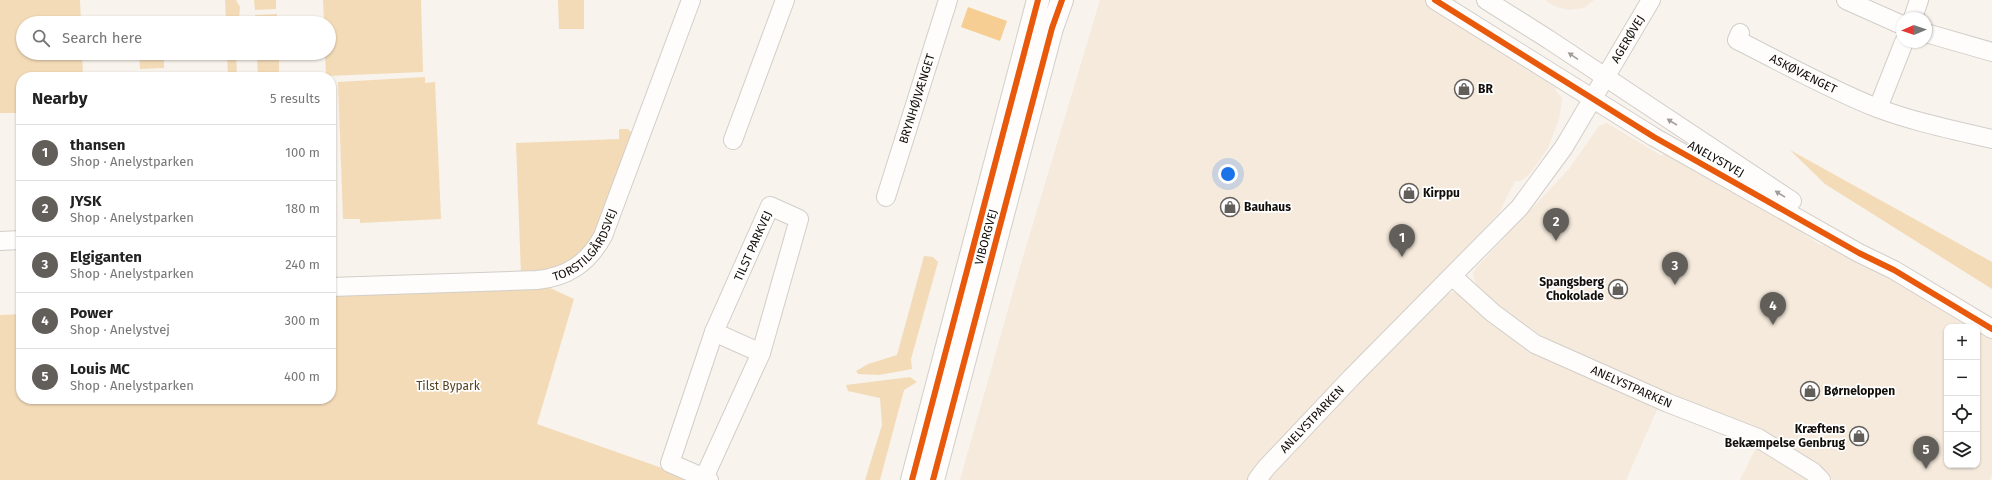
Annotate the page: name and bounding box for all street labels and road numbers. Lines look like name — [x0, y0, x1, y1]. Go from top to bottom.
street label: AGERØVEJ — [1608, 13, 1647, 65]
street label: BRYNHØJVÆNGET — [896, 51, 938, 146]
street label: ASKØVÆNGET — [1767, 51, 1840, 97]
street label: ANELYSTVEJ — [1686, 138, 1746, 180]
street label: TORSTILGÅRDSVEJ — [551, 207, 620, 284]
street label: VIBORGVEJ — [972, 208, 1000, 266]
street label: TILST PARKVEJ — [731, 209, 775, 283]
street label: ANELYSTPARKEN — [1589, 363, 1674, 411]
street label: ANELYSTPARKEN — [1277, 383, 1347, 456]

